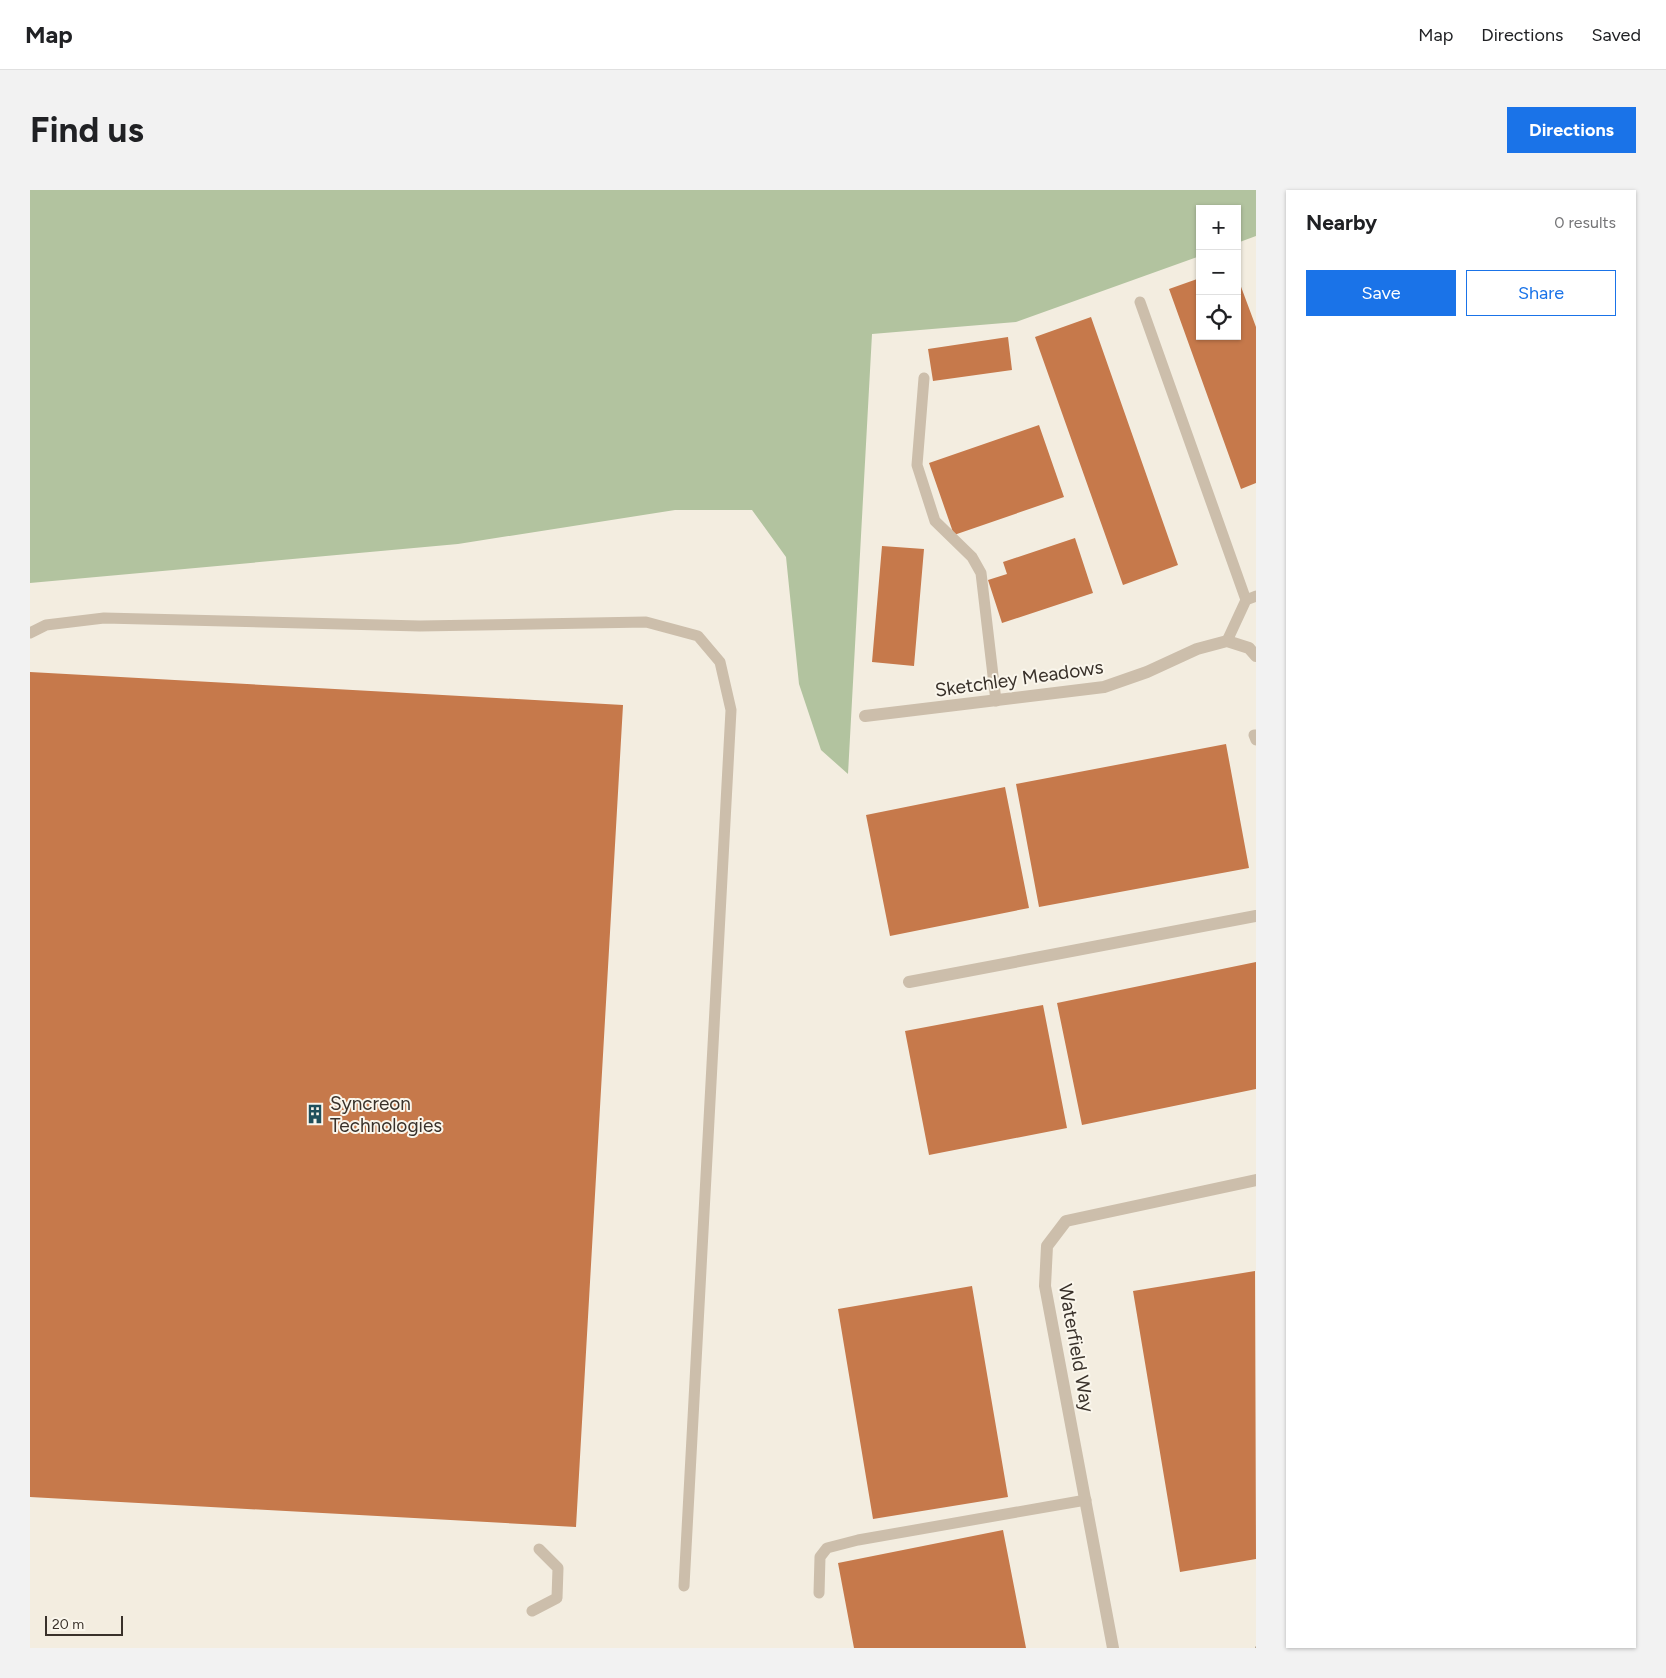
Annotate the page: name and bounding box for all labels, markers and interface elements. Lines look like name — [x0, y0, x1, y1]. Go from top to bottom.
text: Map — [25, 20, 73, 49]
text: Map — [1418, 24, 1453, 46]
text: Directions — [1481, 24, 1563, 46]
text: Saved — [1591, 24, 1641, 46]
button: Directions — [1507, 107, 1636, 153]
text: Find us — [30, 109, 144, 151]
map controls — [1196, 205, 1241, 340]
button: + — [1196, 205, 1241, 250]
text: Nearby — [1306, 210, 1377, 235]
text: 0 results — [1554, 213, 1616, 232]
button: − — [1196, 250, 1241, 295]
button: Save — [1306, 270, 1456, 316]
button: Share — [1466, 270, 1616, 316]
button: locate — [1196, 295, 1241, 340]
street label: Sketchley Meadows — [933, 655, 1105, 702]
place label: Syncreon Technologies — [330, 1092, 442, 1137]
building icon: Syncreon Technologies — [304, 1103, 326, 1125]
street label: Waterfield Way — [1054, 1282, 1099, 1414]
scale bar — [45, 1613, 122, 1636]
text: 20 m — [52, 1616, 84, 1633]

